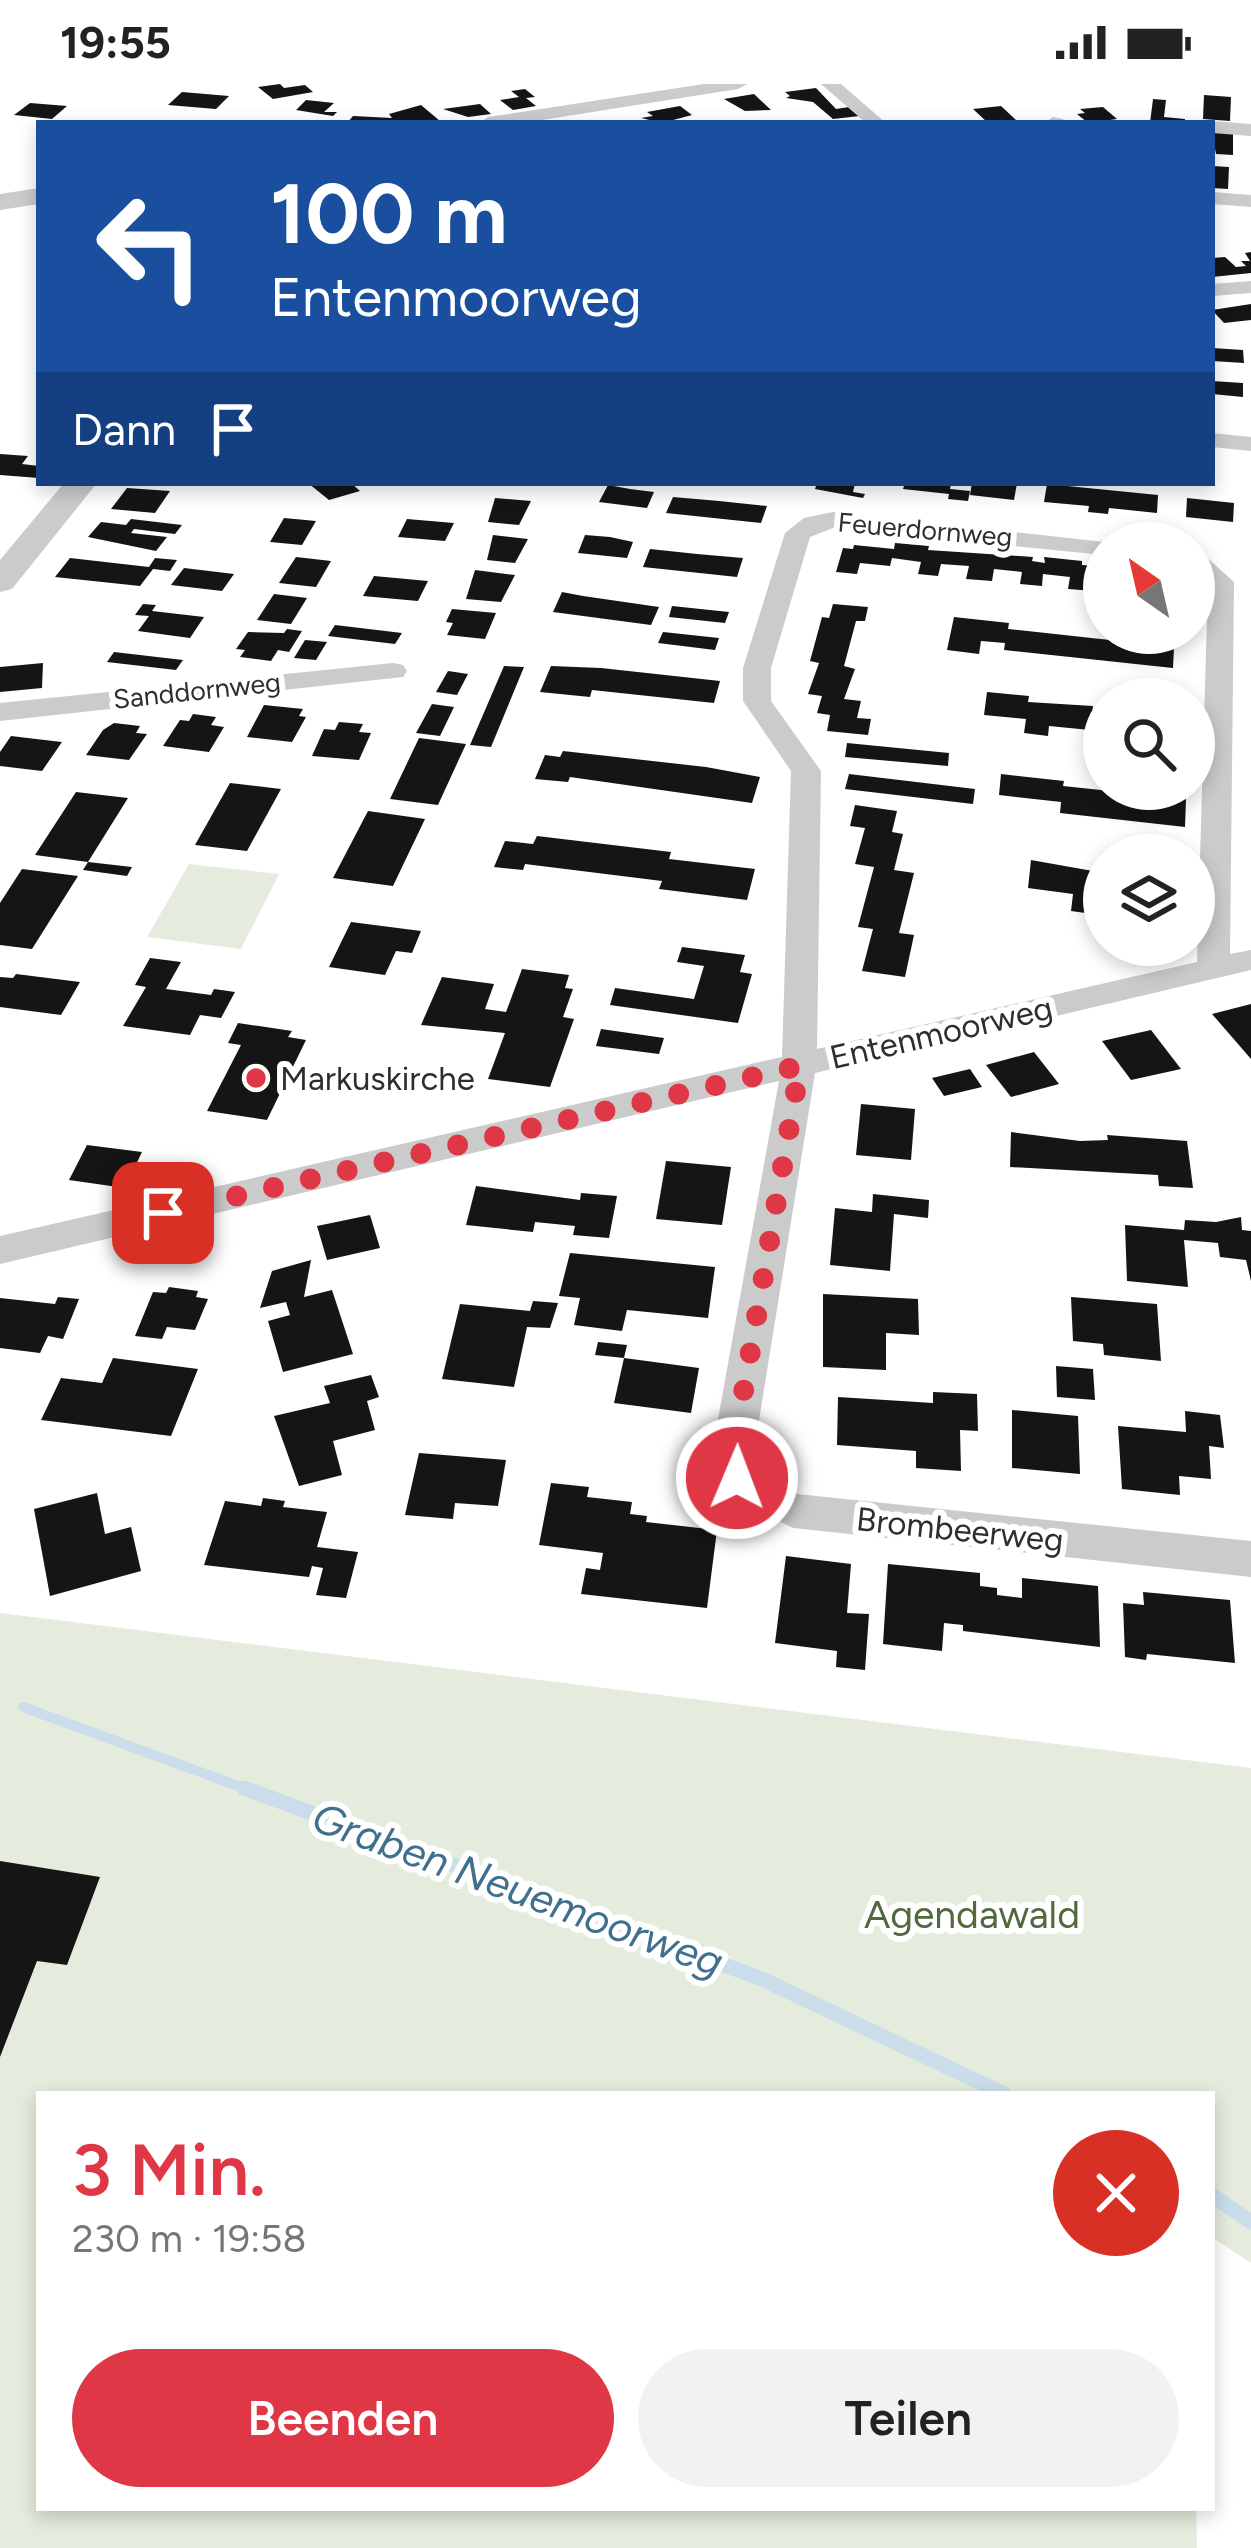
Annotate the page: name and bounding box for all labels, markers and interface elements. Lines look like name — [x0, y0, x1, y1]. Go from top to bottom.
text: 19:55 — [60, 15, 171, 69]
text: 100 m — [270, 163, 508, 264]
icon: left — [72, 168, 228, 324]
text: Entenmoorweg — [270, 265, 642, 330]
icon: arrive — [200, 396, 266, 462]
text: Dann — [72, 402, 176, 456]
street label: Feuerdornweg — [836, 505, 1014, 554]
north arrow — [1083, 522, 1215, 654]
map controls — [1083, 522, 1215, 966]
street label: Sanddornweg — [112, 665, 282, 716]
button: search — [1083, 678, 1215, 810]
button: layers — [1083, 834, 1215, 966]
street label: Entenmoorweg — [826, 988, 1056, 1077]
place label: Markuskirche — [280, 1059, 475, 1098]
marker: Markuskirche — [243, 1065, 269, 1091]
pin — [112, 1162, 214, 1264]
icon: arrive — [130, 1180, 196, 1246]
position arrow — [674, 1415, 800, 1541]
street label: Brombeerweg — [855, 1499, 1065, 1560]
water label: Graben Neuemoorweg — [306, 1791, 730, 1988]
park label: Agendawald — [864, 1891, 1080, 1938]
text: 3 Min. — [72, 2127, 266, 2213]
button: close — [1053, 2130, 1179, 2256]
text: 230 m · 19:58 — [72, 2215, 306, 2262]
button: Beenden — [72, 2349, 614, 2487]
button: Teilen — [638, 2349, 1179, 2487]

